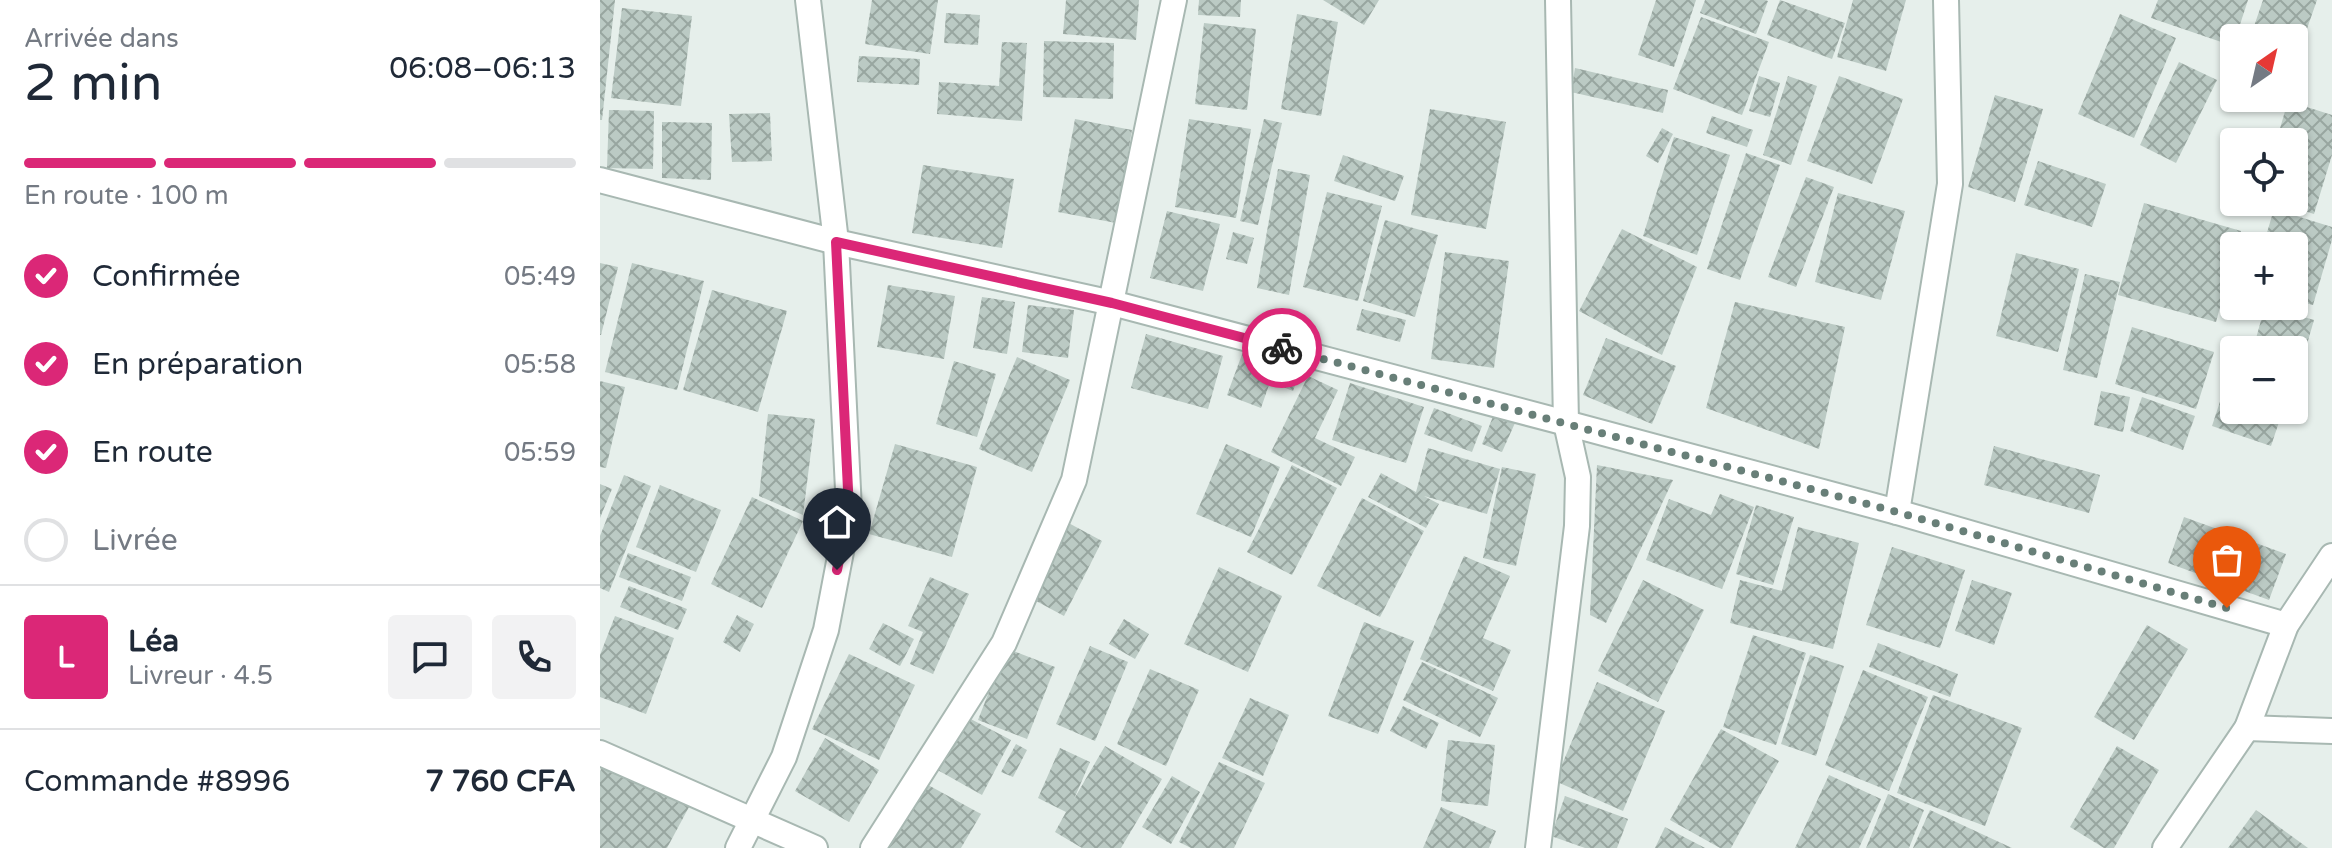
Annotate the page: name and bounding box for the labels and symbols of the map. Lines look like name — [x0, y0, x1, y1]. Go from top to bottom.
north arrow — [2220, 24, 2308, 112]
courier — [1242, 308, 1322, 388]
pin — [803, 488, 871, 570]
pin — [2193, 526, 2261, 608]

